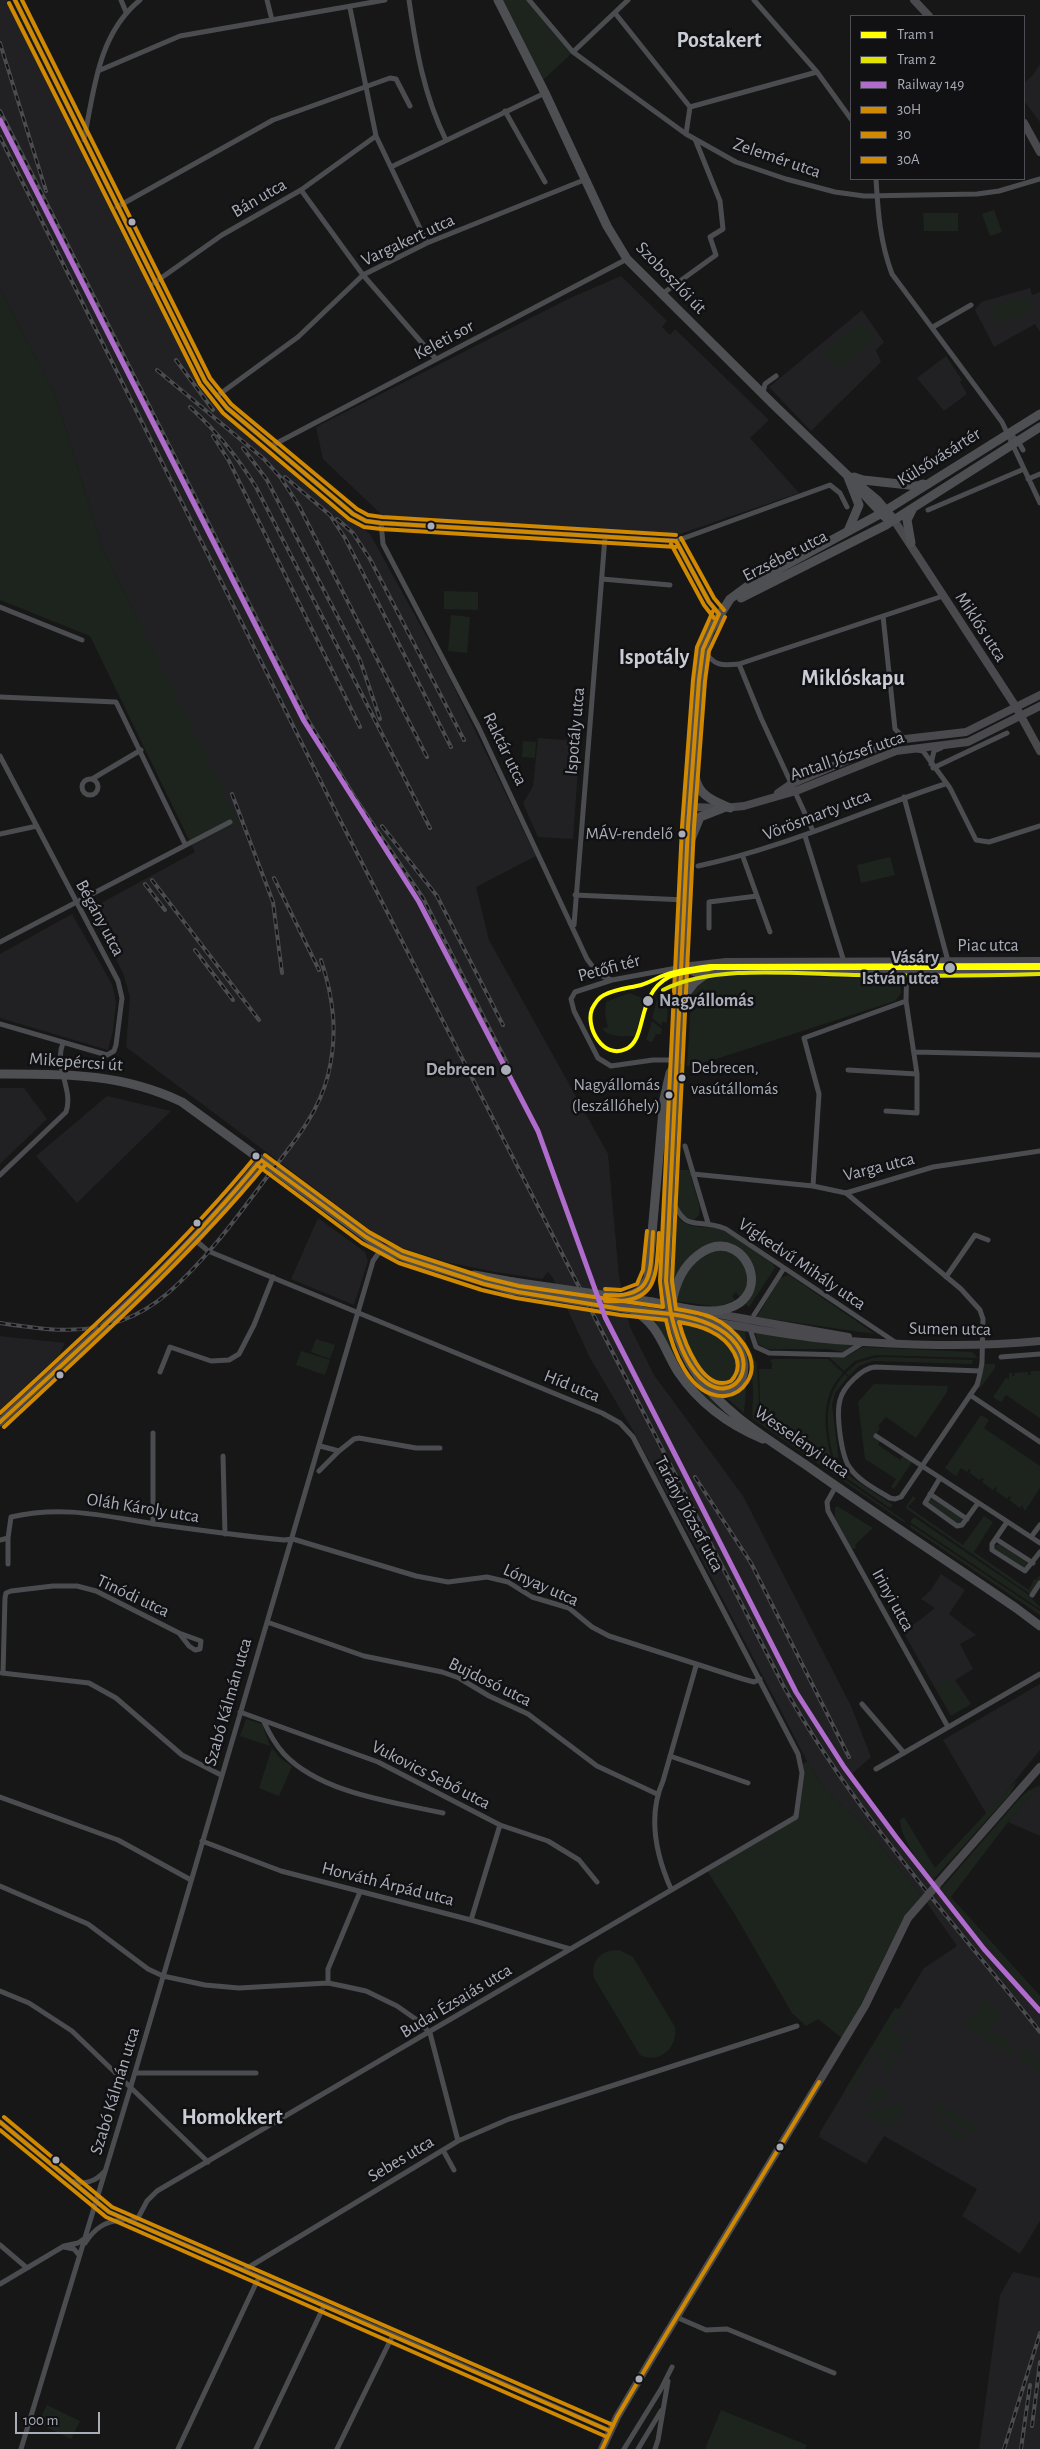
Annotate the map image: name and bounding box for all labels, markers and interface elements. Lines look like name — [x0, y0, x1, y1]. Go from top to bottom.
legend — [850, 15, 1025, 180]
district label: Postakert — [677, 27, 761, 53]
text: Tram 1 — [897, 27, 935, 42]
text: Tram 2 — [897, 52, 936, 67]
text: Railway 149 — [897, 77, 964, 92]
text: 30H — [897, 102, 921, 117]
text: 30 — [897, 127, 911, 142]
street label: Zelemér utca — [730, 133, 824, 183]
text: 30A — [897, 152, 920, 167]
street label: Bán utca — [228, 174, 290, 222]
street label: Vargakert utca — [358, 209, 458, 271]
unlabelled marker — [127, 217, 137, 227]
street label: Szoboszlói út — [631, 237, 711, 319]
street label: Keleti sor — [410, 315, 478, 365]
street label: Külsővásártér — [893, 423, 985, 491]
unlabelled marker — [426, 521, 436, 531]
street label: Erzsébet utca — [739, 525, 831, 587]
street label: Miklós utca — [950, 588, 1012, 666]
district label: Ispotály — [619, 644, 689, 670]
district label: Miklóskapu — [801, 665, 905, 691]
street label: Ispotály utca — [560, 686, 590, 776]
street label: Raktár utca — [478, 709, 532, 789]
street label: Antall József utca — [787, 726, 907, 786]
street label: Vörösmarty utca — [760, 785, 874, 845]
place label: MÁV-rendelő — [585, 824, 673, 844]
marker: MÁV-rendelő — [677, 829, 687, 839]
street label: Bégány utca — [71, 876, 129, 960]
street label: Piac utca — [957, 935, 1019, 957]
place label: Vásáry István utca — [862, 947, 939, 990]
street label: Petőfi tér — [576, 949, 642, 987]
marker: Vásáry István utca — [943, 961, 957, 975]
place label: Nagyállomás — [659, 990, 754, 1012]
marker: Nagyállomás — [641, 994, 655, 1008]
street label: Mikepércsi út — [28, 1048, 124, 1076]
place label: Debrecen, vasútállomás — [691, 1058, 778, 1098]
place label: Debrecen — [426, 1059, 495, 1081]
marker: Debrecen — [499, 1063, 513, 1077]
marker: Debrecen, vasútállomás — [677, 1073, 687, 1083]
place label: Nagyállomás (leszállóhely) — [572, 1075, 660, 1115]
marker: Nagyállomás (leszállóhely) — [664, 1090, 674, 1100]
street label: Varga utca — [841, 1148, 917, 1186]
unlabelled marker — [251, 1151, 261, 1161]
street label: Vígkedvű Mihály utca — [734, 1213, 870, 1315]
unlabelled marker — [192, 1218, 202, 1228]
street label: Sumen utca — [909, 1317, 991, 1341]
street label: Híd utca — [541, 1365, 603, 1407]
unlabelled marker — [55, 1370, 65, 1380]
street label: Wesselényi utca — [750, 1401, 854, 1483]
street label: Tarányi József utca — [649, 1452, 729, 1576]
street label: Oláh Károly utca — [85, 1488, 201, 1528]
street label: Lónyay utca — [500, 1559, 582, 1611]
street label: Irinyi utca — [867, 1565, 919, 1635]
street label: Tinódi utca — [93, 1570, 173, 1622]
street label: Szabó Kálmán utca — [199, 1635, 257, 1769]
street label: Bujdosó utca — [445, 1653, 535, 1711]
street label: Vukovics Sebő utca — [368, 1736, 494, 1814]
street label: Horváth Árpád utca — [319, 1857, 457, 1911]
street label: Budai Ézsaiás utca — [396, 1959, 516, 2043]
street label: Szabó Kálmán utca — [85, 2025, 145, 2157]
district label: Homokkert — [181, 2104, 283, 2130]
street label: Sebes utca — [364, 2131, 438, 2187]
unlabelled marker — [775, 2142, 785, 2152]
unlabelled marker — [51, 2155, 61, 2165]
unlabelled marker — [634, 2374, 644, 2384]
scale bar — [18, 2402, 102, 2434]
text: 100 m — [23, 2413, 58, 2428]

